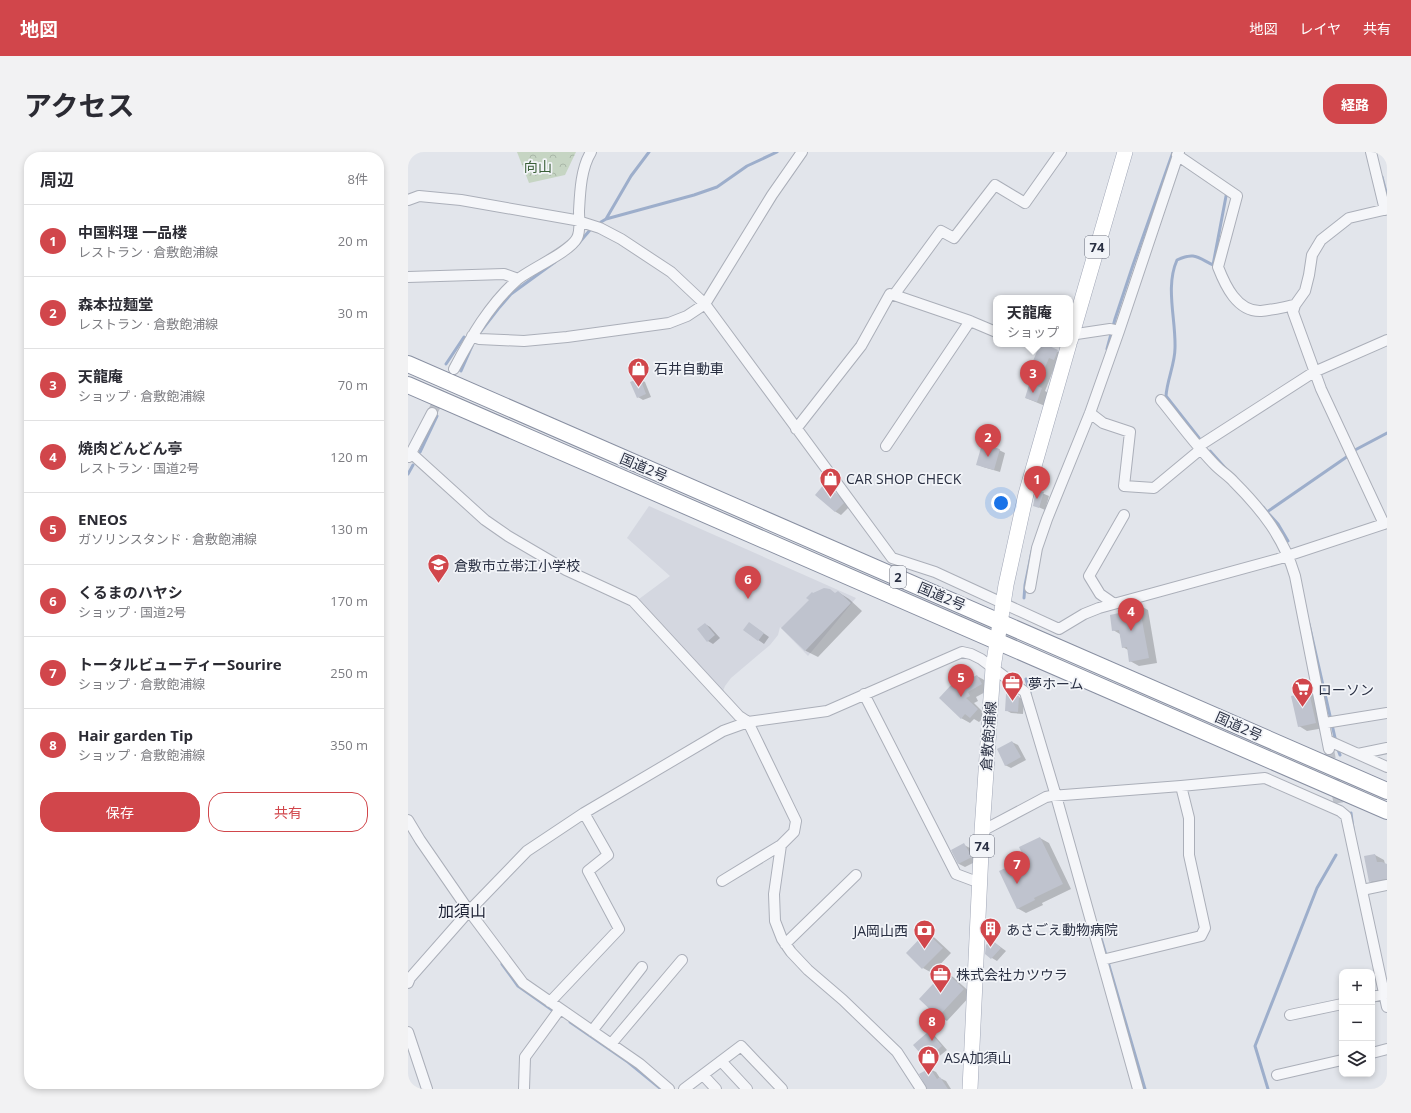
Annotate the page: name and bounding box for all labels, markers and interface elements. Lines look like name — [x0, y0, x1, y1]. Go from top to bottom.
text: 地図 — [20, 16, 58, 42]
text: 地図 — [1249, 19, 1277, 38]
text: レイヤ — [1299, 19, 1341, 38]
text: 共有 — [1363, 19, 1391, 38]
button: 経路 — [1323, 84, 1387, 124]
text: アクセス — [24, 86, 135, 124]
park label: 向山 — [524, 157, 552, 176]
text: 周辺 — [40, 168, 74, 191]
text: 8件 — [348, 170, 368, 188]
text: 中国料理 一品楼 — [78, 222, 187, 242]
text: 1 — [49, 232, 57, 250]
text: 20 m — [338, 232, 368, 250]
road number: 74 — [1085, 236, 1109, 258]
text: レストラン · 倉敷飽浦線 — [78, 243, 218, 261]
text: 森本拉麺堂 — [78, 294, 153, 314]
popup — [993, 295, 1073, 347]
text: 天龍庵 — [1007, 302, 1052, 322]
text: 2 — [49, 304, 57, 322]
text: 30 m — [338, 304, 368, 322]
text: レストラン · 倉敷飽浦線 — [78, 315, 218, 333]
text: ショップ — [1007, 323, 1059, 341]
shop icon: 石井自動車 — [625, 355, 651, 388]
place label: 石井自動車 — [654, 359, 724, 378]
pin: 3 — [1020, 360, 1046, 393]
text: 天龍庵 — [78, 366, 123, 386]
text: 3 — [49, 376, 57, 394]
text: 70 m — [338, 376, 368, 394]
text: ショップ · 倉敷飽浦線 — [78, 387, 205, 405]
pin: 2 — [975, 424, 1001, 457]
text: 焼肉どんどん亭 — [78, 438, 183, 458]
text: 4 — [49, 448, 57, 466]
text: 120 m — [330, 448, 368, 466]
street label: 国道2号 — [617, 448, 671, 486]
text: レストラン · 国道2号 — [78, 459, 200, 477]
shop icon: CAR SHOP CHECK — [817, 465, 843, 498]
pin: 1 — [1024, 466, 1050, 499]
place label: CAR SHOP CHECK — [846, 469, 962, 488]
your location — [991, 493, 1011, 513]
text: ENEOS — [78, 509, 127, 529]
text: 5 — [49, 520, 57, 538]
text: 130 m — [330, 520, 368, 538]
text: ガソリンスタンド · 倉敷飽浦線 — [78, 530, 257, 548]
school or university icon: 倉敷市立帯江小学校 — [426, 552, 452, 585]
place label: 倉敷市立帯江小学校 — [454, 556, 580, 575]
pin: 6 — [735, 566, 761, 599]
road number: 2 — [890, 566, 906, 588]
street label: 国道2号 — [915, 577, 969, 615]
text: くるまのハヤシ — [78, 582, 183, 602]
text: 6 — [49, 592, 57, 610]
text: 170 m — [330, 592, 368, 610]
pin: 4 — [1118, 598, 1144, 631]
text: ショップ · 国道2号 — [78, 603, 187, 621]
text: トータルビューティーSourire — [78, 654, 282, 674]
text: 7 — [49, 664, 57, 682]
text: 250 m — [330, 664, 368, 682]
pin: 5 — [948, 664, 974, 697]
office icon: 夢ホーム — [999, 670, 1025, 703]
place label: 夢ホーム — [1028, 674, 1084, 693]
text: ショップ · 倉敷飽浦線 — [78, 675, 205, 693]
supermarket icon: ローソン — [1290, 676, 1316, 709]
place label: ローソン — [1318, 680, 1374, 699]
street label: 倉敷飽浦線 — [976, 700, 1000, 772]
street label: 国道2号 — [1212, 707, 1266, 745]
text: Hair garden Tip — [78, 725, 193, 745]
text: 8 — [49, 736, 57, 754]
text: 350 m — [330, 736, 368, 754]
text: ショップ · 倉敷飽浦線 — [78, 746, 205, 764]
button: 保存 — [40, 792, 200, 832]
button: 共有 — [208, 792, 368, 832]
road number: 74 — [970, 835, 994, 857]
pin: 7 — [1004, 851, 1030, 884]
district label: 加須山 — [438, 900, 486, 922]
building icon: あさごえ動物病院 — [978, 916, 1004, 949]
bank icon: JA岡山西 — [911, 917, 937, 950]
place label: あさごえ動物病院 — [1006, 920, 1118, 939]
place label: JA岡山西 — [851, 921, 908, 940]
office icon: 株式会社カツウラ — [928, 961, 954, 994]
place label: 株式会社カツウラ — [956, 965, 1068, 984]
map controls — [1339, 969, 1375, 1077]
button: + — [1339, 969, 1375, 1005]
button: − — [1339, 1005, 1375, 1041]
pin: 8 — [919, 1008, 945, 1041]
button: layers — [1339, 1041, 1375, 1077]
shop icon: ASA加須山 — [915, 1044, 941, 1077]
place label: ASA加須山 — [944, 1048, 1011, 1067]

